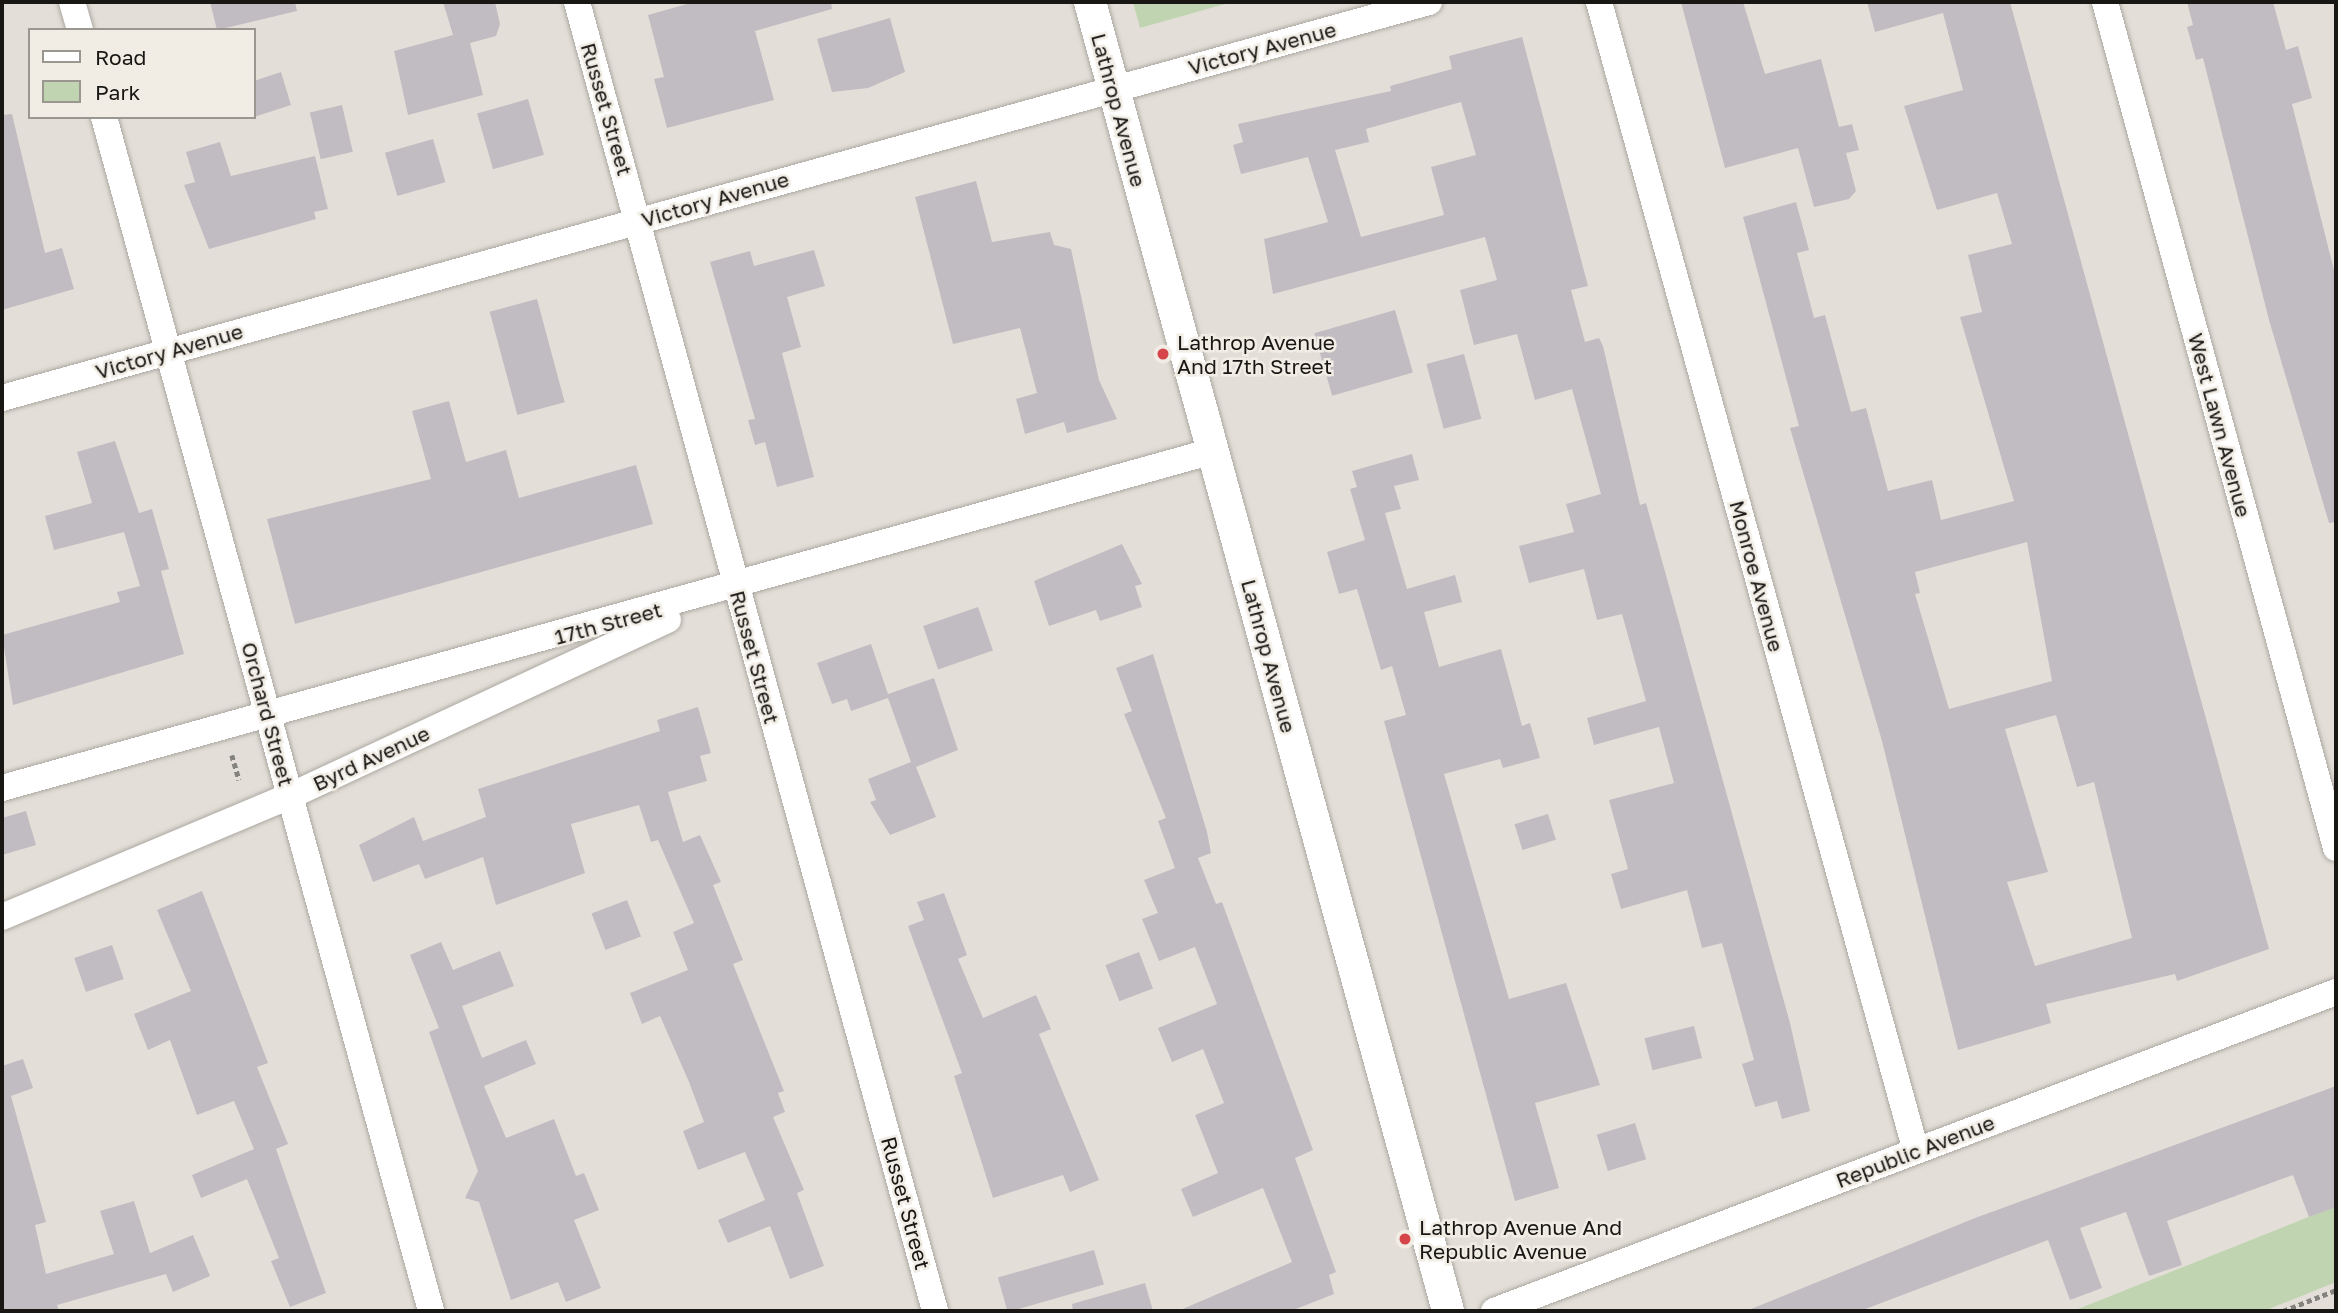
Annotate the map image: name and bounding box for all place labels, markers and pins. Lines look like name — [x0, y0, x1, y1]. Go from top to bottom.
place label: Lathrop Avenue And 17th Street — [1177, 329, 1335, 379]
marker: Lathrop Avenue And 17th Street — [1155, 346, 1171, 362]
place label: Lathrop Avenue And Republic Avenue — [1419, 1214, 1622, 1264]
marker: Lathrop Avenue And Republic Avenue — [1397, 1231, 1413, 1247]

